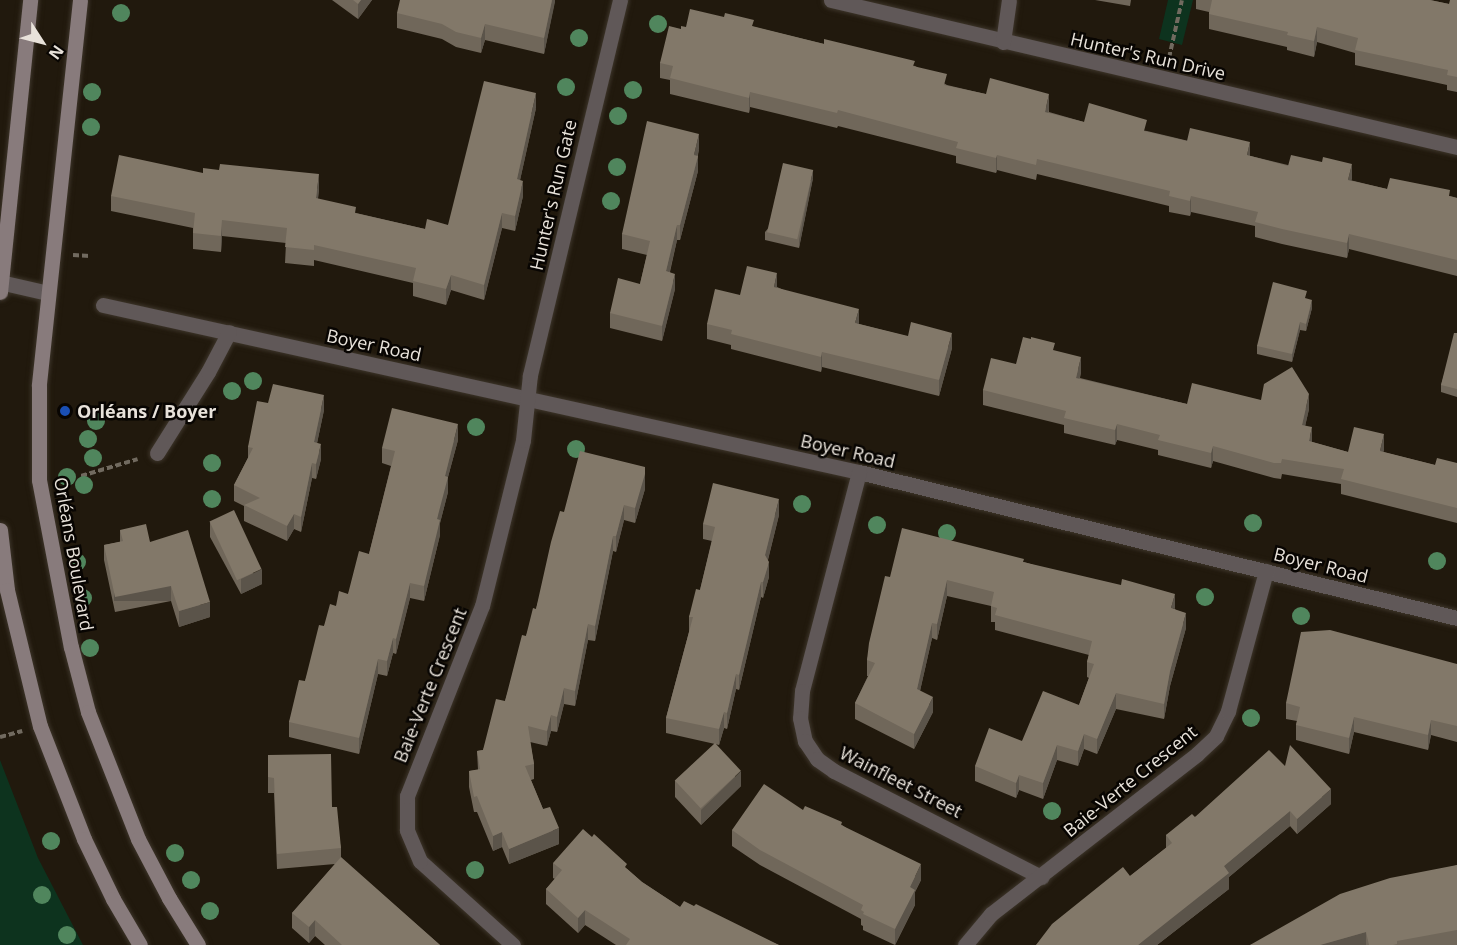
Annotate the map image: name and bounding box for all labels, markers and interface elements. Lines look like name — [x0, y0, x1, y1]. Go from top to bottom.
north arrow — [12, 12, 72, 72]
street label: Hunter's Run Drive — [1068, 28, 1228, 84]
text: N — [44, 41, 69, 64]
street label: Hunter's Run Gate — [525, 118, 581, 272]
street label: Boyer Road — [325, 324, 423, 366]
place label: Orléans / Boyer — [77, 400, 216, 422]
marker: Orléans / Boyer — [58, 404, 72, 418]
street label: Boyer Road — [799, 430, 897, 472]
street label: Orléans Boulevard — [50, 475, 98, 633]
street label: Boyer Road — [1272, 543, 1370, 587]
street label: Baie-Verte Crescent — [389, 604, 471, 766]
street label: Baie-Verte Crescent — [1059, 721, 1201, 841]
street label: Wainfleet Street — [836, 742, 966, 822]

